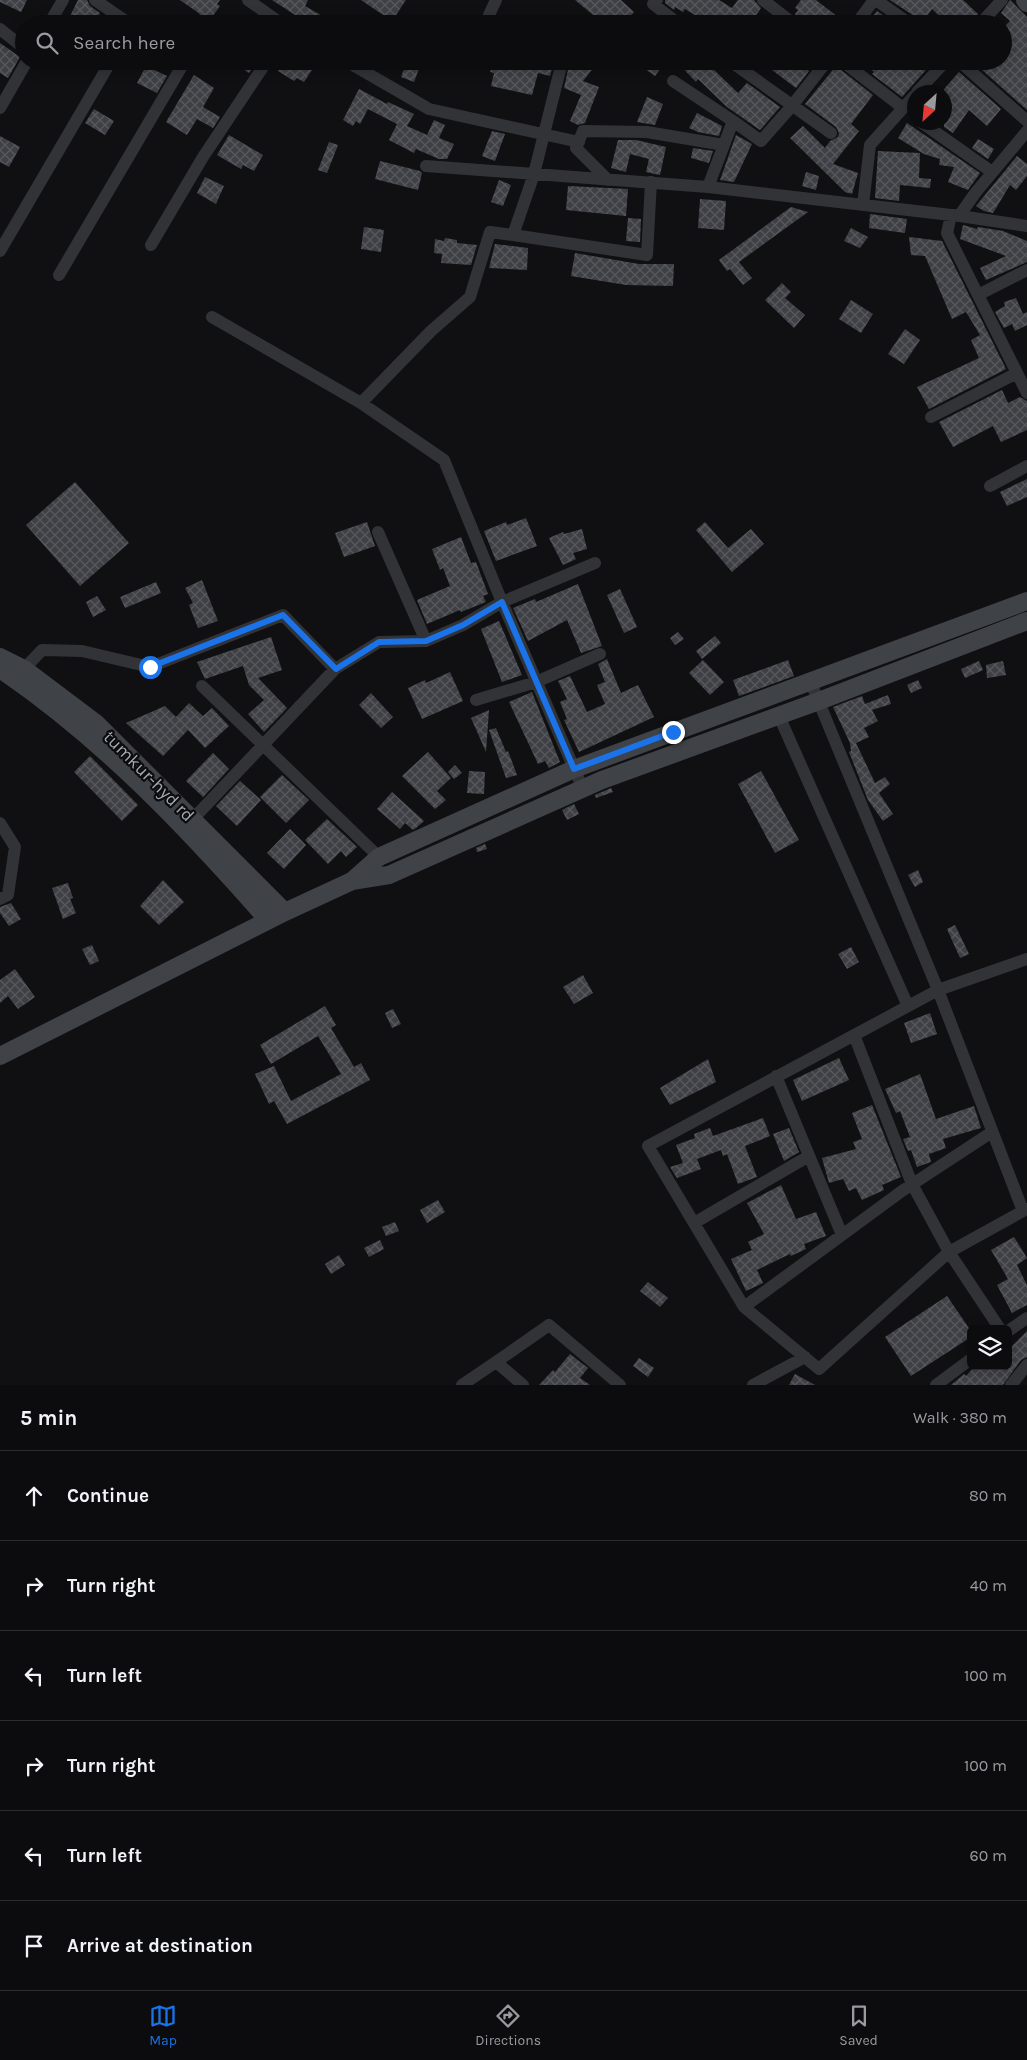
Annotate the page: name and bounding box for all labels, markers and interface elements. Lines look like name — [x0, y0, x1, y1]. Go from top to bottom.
search box — [15, 15, 1012, 70]
icon: search — [33, 29, 61, 57]
text: Search here — [73, 32, 175, 54]
north arrow — [907, 85, 952, 130]
route start — [139, 656, 162, 679]
route end — [662, 721, 685, 744]
street label: tumkur-hyd rd — [99, 726, 199, 826]
map controls — [967, 1325, 1012, 1370]
button: layers — [967, 1325, 1012, 1370]
text: 5 min — [20, 1406, 77, 1430]
text: Walk · 380 m — [913, 1408, 1007, 1427]
icon: ahead — [20, 1482, 48, 1510]
text: Continue — [67, 1485, 149, 1507]
text: 80 m — [969, 1486, 1007, 1505]
icon: right — [20, 1572, 48, 1600]
text: Turn right — [67, 1575, 156, 1597]
text: 40 m — [970, 1576, 1007, 1595]
icon: left — [20, 1662, 48, 1690]
text: Turn left — [67, 1665, 142, 1687]
text: 100 m — [964, 1666, 1007, 1685]
icon: right — [20, 1752, 48, 1780]
text: Turn right — [67, 1755, 156, 1777]
text: 100 m — [964, 1756, 1007, 1775]
icon: left — [20, 1842, 48, 1870]
text: Turn left — [67, 1845, 142, 1867]
text: 60 m — [970, 1846, 1007, 1865]
icon: arrive — [20, 1932, 48, 1960]
text: Arrive at destination — [67, 1935, 253, 1957]
tab: Map — [149, 2002, 177, 2049]
tab: Directions — [475, 2002, 541, 2049]
tab: Saved — [839, 2002, 878, 2049]

